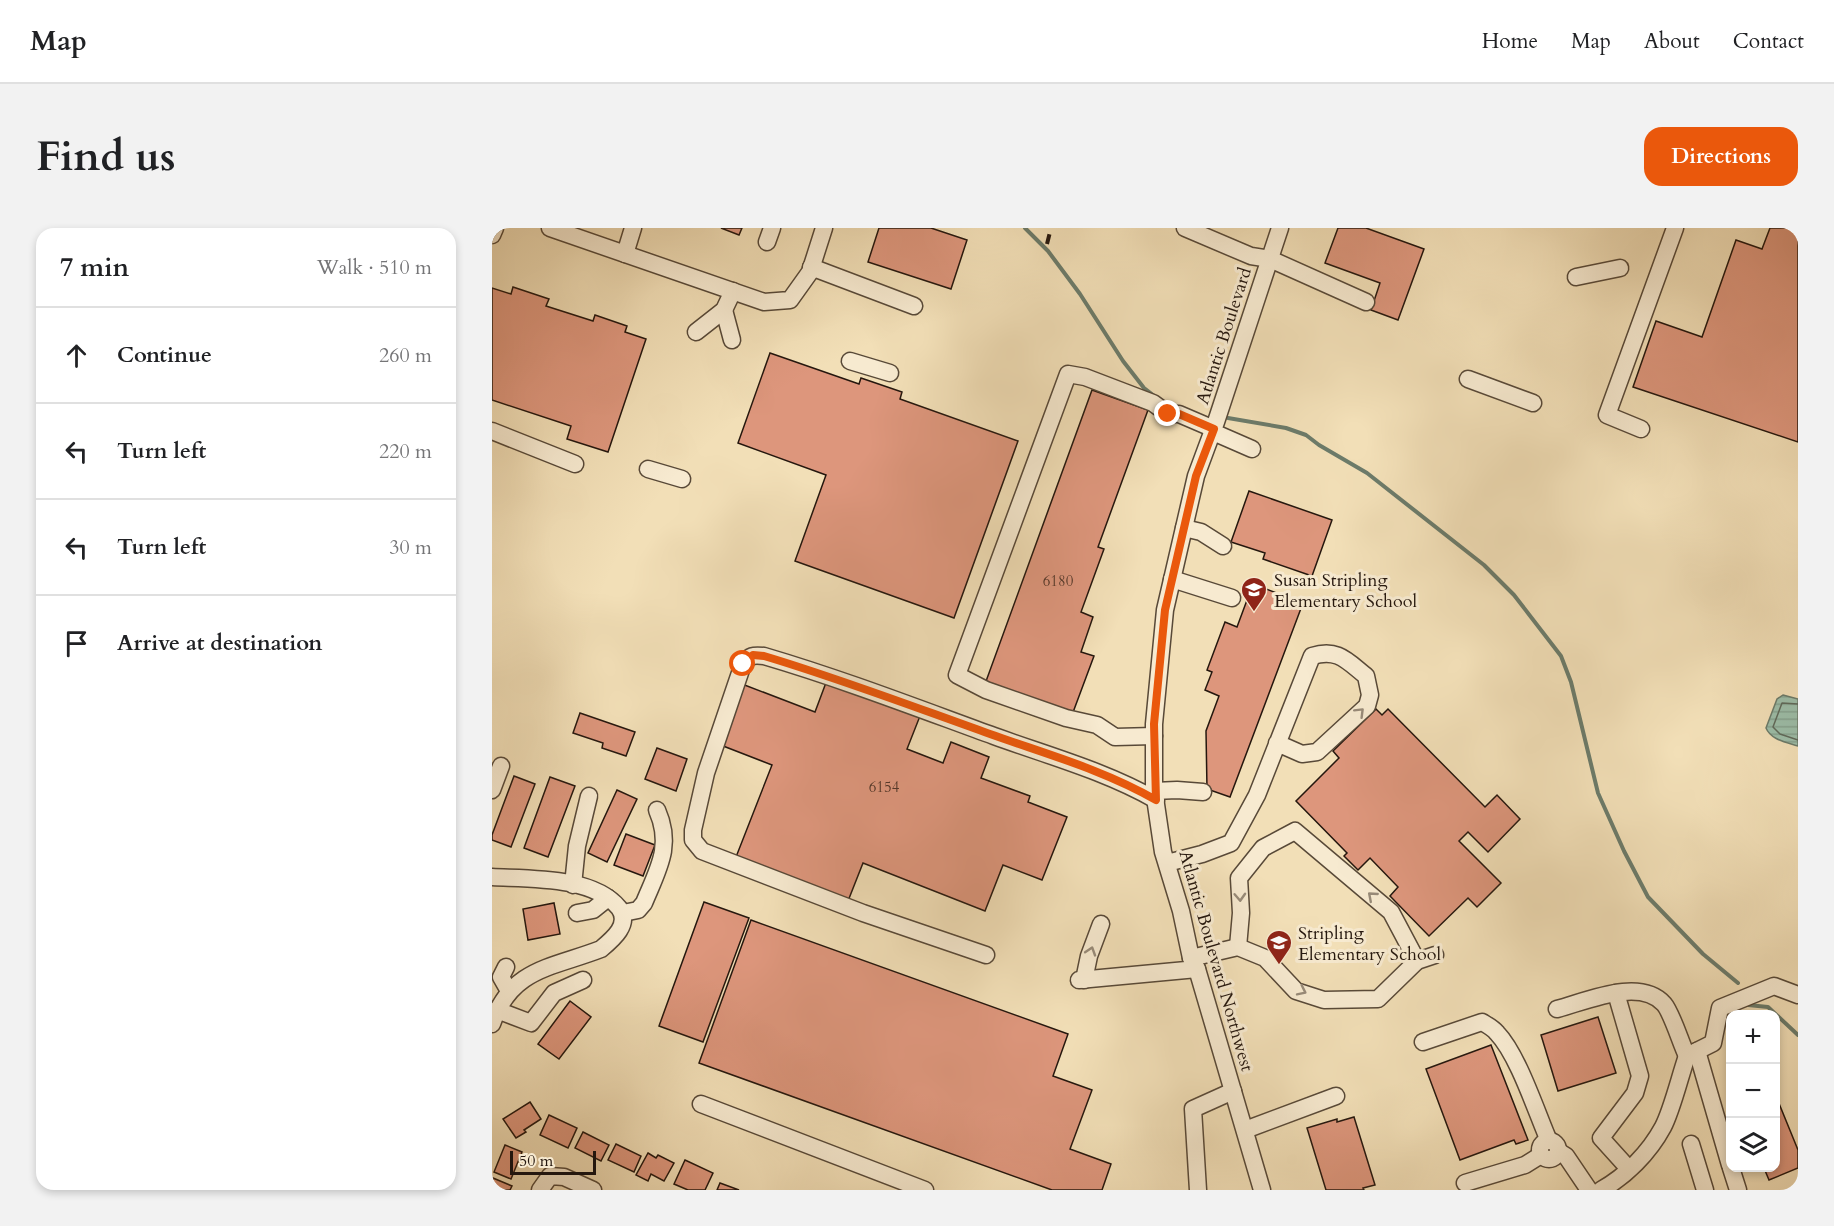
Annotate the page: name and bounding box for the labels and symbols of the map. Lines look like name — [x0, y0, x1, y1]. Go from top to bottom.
street label: Atlantic Boulevard — [1190, 264, 1258, 408]
route end — [1154, 400, 1180, 426]
place label: Susan Stripling Elementary School — [1274, 568, 1417, 614]
house number: 6180 — [1043, 571, 1074, 591]
school or university icon: Susan Stripling Elementary School — [1239, 575, 1269, 613]
route start — [729, 650, 755, 676]
one-way arrow — [1353, 708, 1363, 719]
house number: 6154 — [869, 777, 900, 797]
street label: Atlantic Boulevard Northwest — [1172, 848, 1260, 1075]
one-way arrow — [1233, 892, 1246, 901]
one-way arrow — [1369, 892, 1379, 903]
place label: Stripling Elementary School — [1298, 921, 1441, 967]
school or university icon: Stripling Elementary School — [1264, 928, 1294, 966]
one-way arrow — [1084, 946, 1096, 957]
one-way arrow — [1296, 984, 1307, 996]
scale bar — [510, 1148, 596, 1176]

